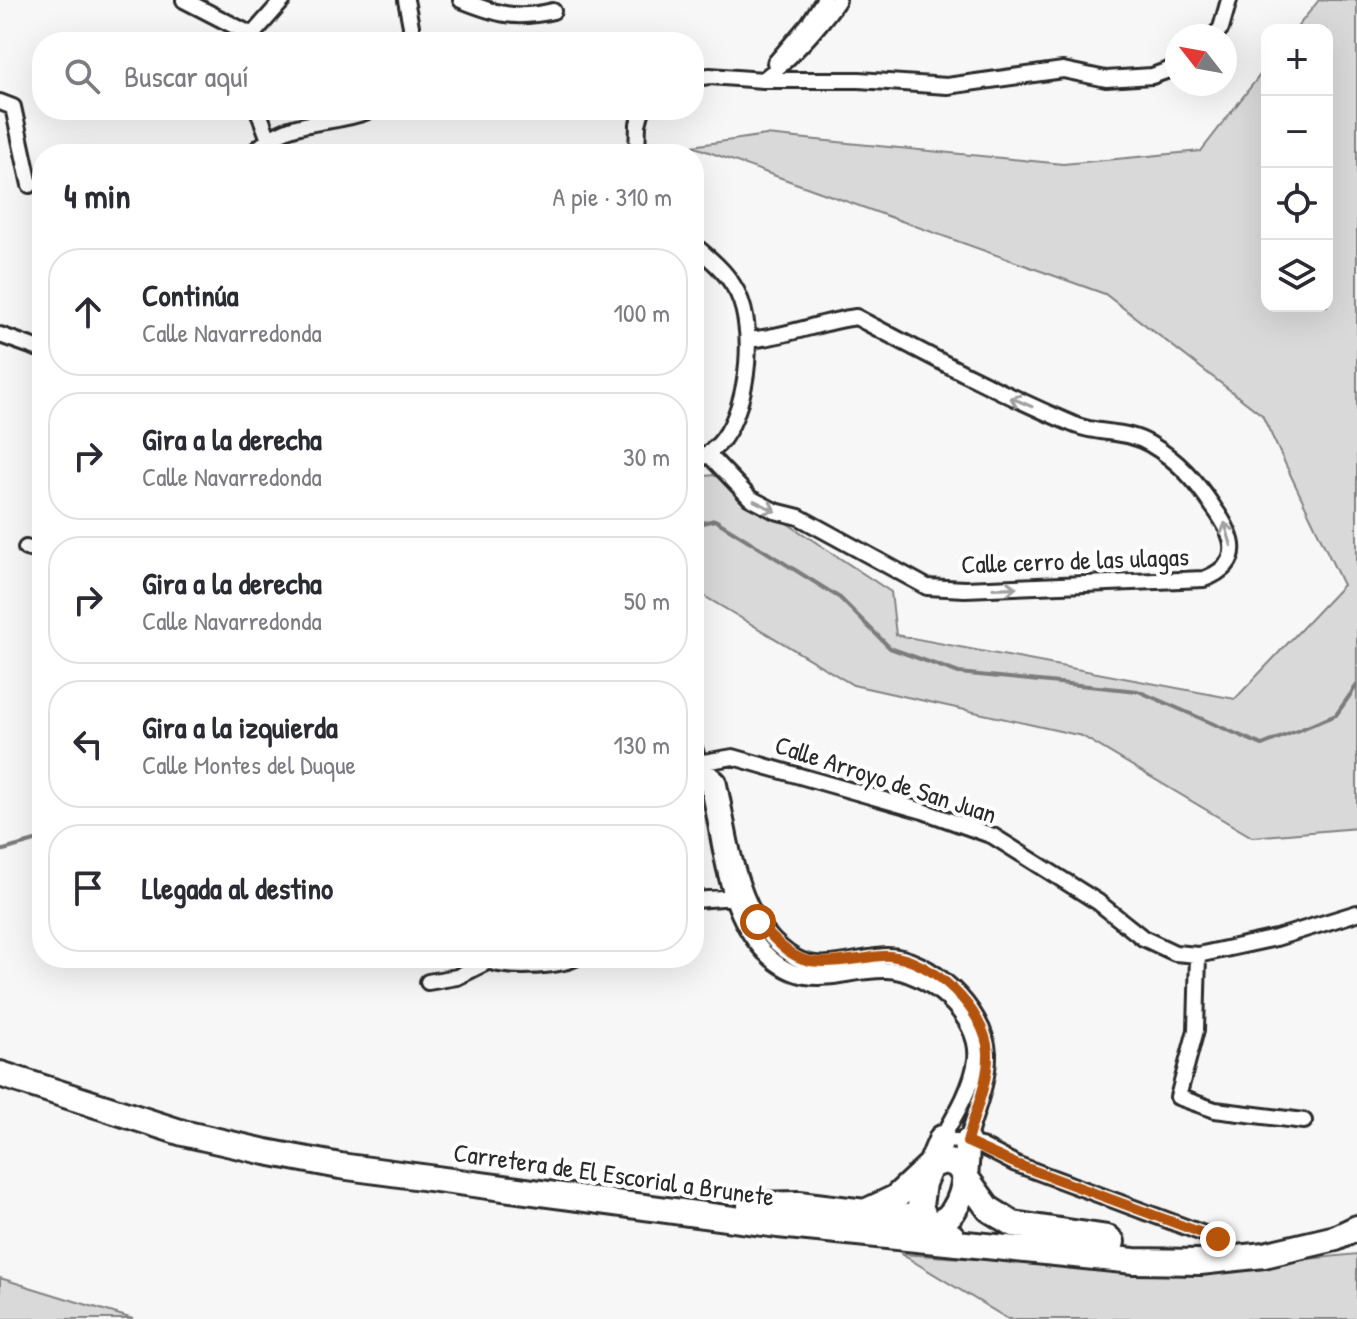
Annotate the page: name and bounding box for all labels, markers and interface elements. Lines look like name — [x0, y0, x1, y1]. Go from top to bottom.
north arrow — [1165, 24, 1237, 96]
map controls — [1261, 24, 1333, 312]
button: + — [1261, 24, 1333, 96]
search box — [32, 32, 704, 120]
icon: search — [60, 54, 104, 98]
text: Buscar aquí — [124, 56, 249, 96]
button: − — [1261, 96, 1333, 168]
button: locate — [1261, 168, 1333, 240]
text: 4 min — [64, 173, 131, 219]
text: A pie · 310 m — [552, 179, 672, 214]
button: layers — [1261, 240, 1333, 312]
text: Continúa — [142, 275, 238, 315]
icon: ahead — [66, 290, 110, 334]
text: 100 m — [614, 295, 670, 330]
text: Calle Navarredonda — [142, 315, 322, 350]
one-way arrow — [1009, 394, 1034, 408]
text: Gira a la derecha — [142, 419, 322, 459]
icon: right — [66, 434, 110, 478]
text: 30 m — [623, 439, 670, 474]
text: Calle Navarredonda — [142, 459, 322, 494]
one-way arrow — [753, 499, 777, 514]
one-way arrow — [1220, 522, 1235, 548]
street label: Calle cerro de las ulagas — [961, 539, 1189, 581]
text: Gira a la derecha — [142, 563, 322, 603]
icon: right — [66, 578, 110, 622]
one-way arrow — [991, 580, 1018, 595]
text: 50 m — [624, 583, 670, 618]
text: Calle Navarredonda — [142, 603, 322, 638]
text: Gira a la izquierda — [142, 707, 338, 747]
icon: left — [66, 722, 110, 766]
text: 130 m — [614, 727, 670, 762]
street label: Calle Arroyo de San Juan — [771, 727, 1001, 831]
text: Calle Montes del Duque — [142, 747, 356, 782]
icon: arrive — [66, 866, 110, 910]
text: Llegada al destino — [142, 868, 333, 908]
route start — [740, 904, 776, 940]
street label: Carretera de El Escorial a Brunete — [451, 1134, 777, 1214]
route end — [1200, 1221, 1236, 1257]

